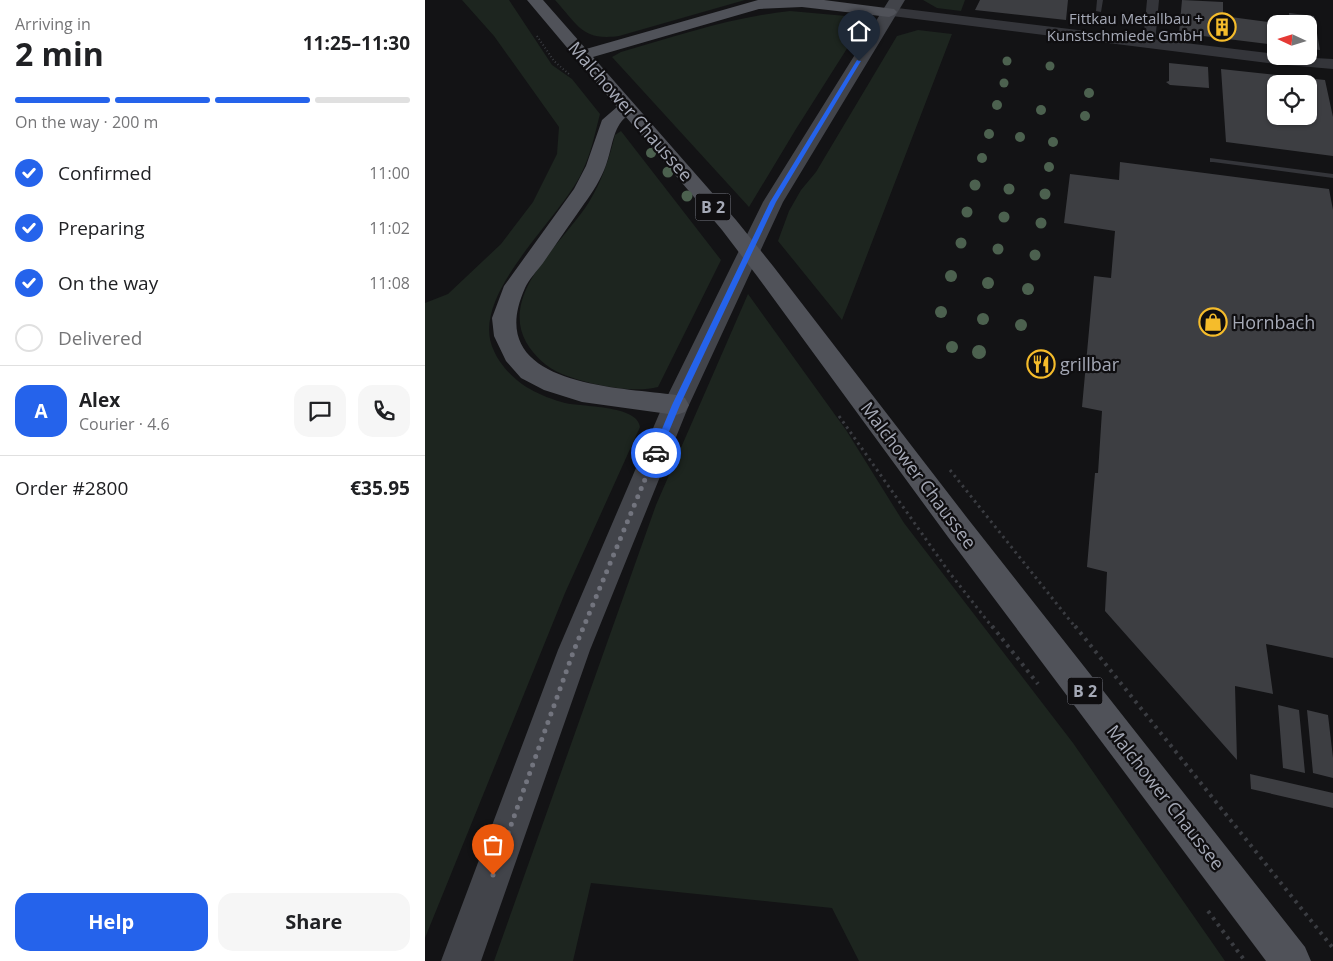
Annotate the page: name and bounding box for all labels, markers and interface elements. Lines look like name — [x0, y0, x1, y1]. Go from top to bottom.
place label: Fittkau Metallbau + Kunstschmiede GmbH — [1047, 8, 1203, 45]
pin — [838, 10, 880, 61]
building icon: Fittkau Metallbau + Kunstschmiede GmbH — [1207, 12, 1237, 42]
text: Arriving in — [15, 13, 91, 35]
north arrow — [1267, 15, 1317, 65]
map controls — [1267, 15, 1317, 125]
icon: home — [845, 17, 873, 45]
text: 11:25–11:30 — [303, 30, 410, 56]
text: 2 min — [15, 32, 104, 75]
street label: Malchower Chaussee — [564, 36, 698, 186]
button: locate — [1267, 75, 1317, 125]
text: On the way · 200 m — [15, 111, 158, 133]
icon: check — [15, 159, 43, 187]
text: Confirmed — [58, 160, 152, 186]
text: 11:00 — [369, 162, 410, 184]
road number: B 2 — [695, 193, 731, 220]
icon: check — [15, 214, 43, 242]
text: Preparing — [58, 215, 145, 241]
text: 11:02 — [369, 217, 410, 239]
icon: check — [15, 269, 43, 297]
text: On the way — [58, 270, 158, 296]
text: 11:08 — [369, 272, 410, 294]
shop icon: Hornbach — [1198, 307, 1228, 337]
place label: Hornbach — [1232, 310, 1315, 334]
text: Delivered — [58, 325, 142, 351]
restaurant icon: grillbar — [1026, 349, 1056, 379]
place label: grillbar — [1060, 352, 1120, 376]
button: chat — [294, 385, 346, 437]
button: phone — [358, 385, 410, 437]
text: Alex — [79, 387, 120, 413]
street label: Malchower Chaussee — [856, 397, 982, 553]
text: A — [34, 398, 48, 424]
text: Courier · 4.6 — [79, 413, 170, 435]
courier — [631, 428, 681, 478]
icon: car — [642, 439, 670, 467]
text: Order #2800 — [15, 475, 128, 501]
text: €35.95 — [350, 475, 410, 501]
road number: B 2 — [1067, 678, 1103, 704]
street label: Malchower Chaussee — [1102, 719, 1230, 875]
pin — [472, 824, 514, 875]
icon: bag — [479, 831, 507, 859]
button: Help — [15, 893, 208, 951]
button: Share — [218, 893, 410, 951]

